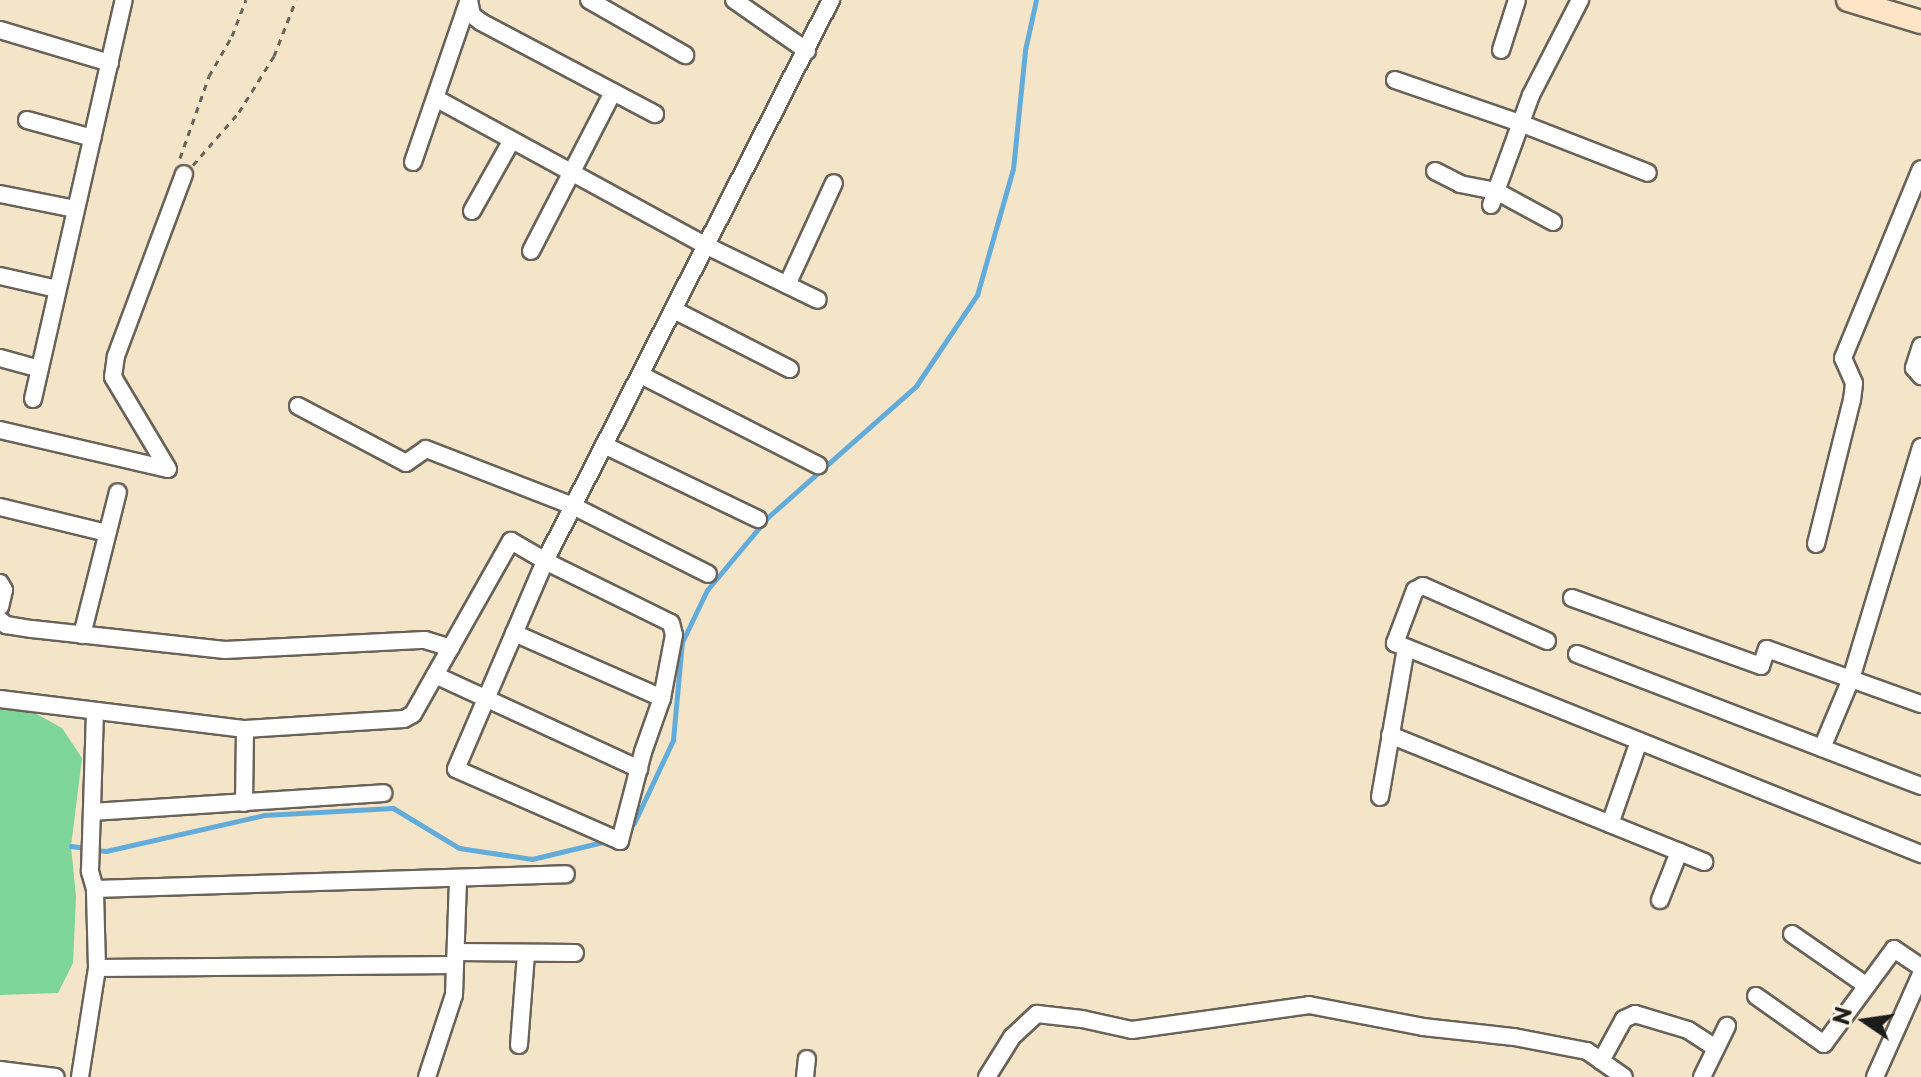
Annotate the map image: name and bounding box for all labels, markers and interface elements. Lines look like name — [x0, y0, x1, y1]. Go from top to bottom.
north arrow — [1825, 981, 1905, 1061]
text: N — [1823, 1003, 1859, 1028]

